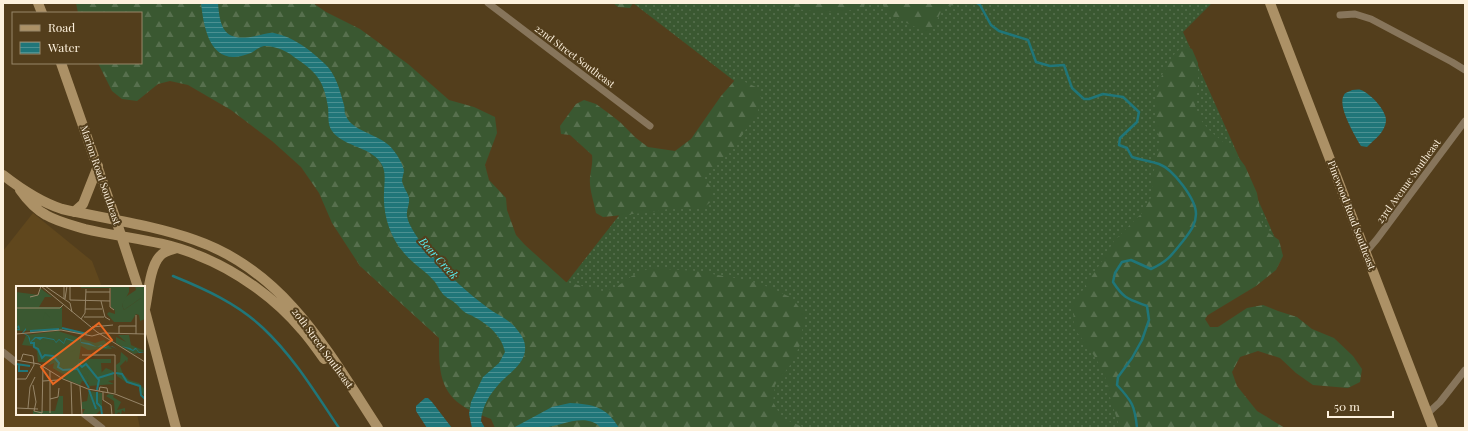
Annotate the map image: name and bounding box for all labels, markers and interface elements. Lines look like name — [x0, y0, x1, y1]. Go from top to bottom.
legend — [12, 12, 142, 64]
text: Road — [48, 19, 75, 35]
street label: 22nd Street Southeast — [532, 21, 618, 91]
text: Water — [47, 39, 81, 55]
street label: Marion Road Southeast — [77, 123, 125, 227]
street label: 23rd Avenue Southeast — [1373, 136, 1444, 226]
street label: Pinewood Road Southeast — [1325, 158, 1379, 272]
water label: Bear Creek — [415, 233, 462, 283]
inset map — [16, 286, 145, 415]
street label: 20th Street Southeast — [289, 305, 357, 391]
scale bar — [1328, 393, 1393, 419]
text: 50 m — [1334, 398, 1360, 414]

